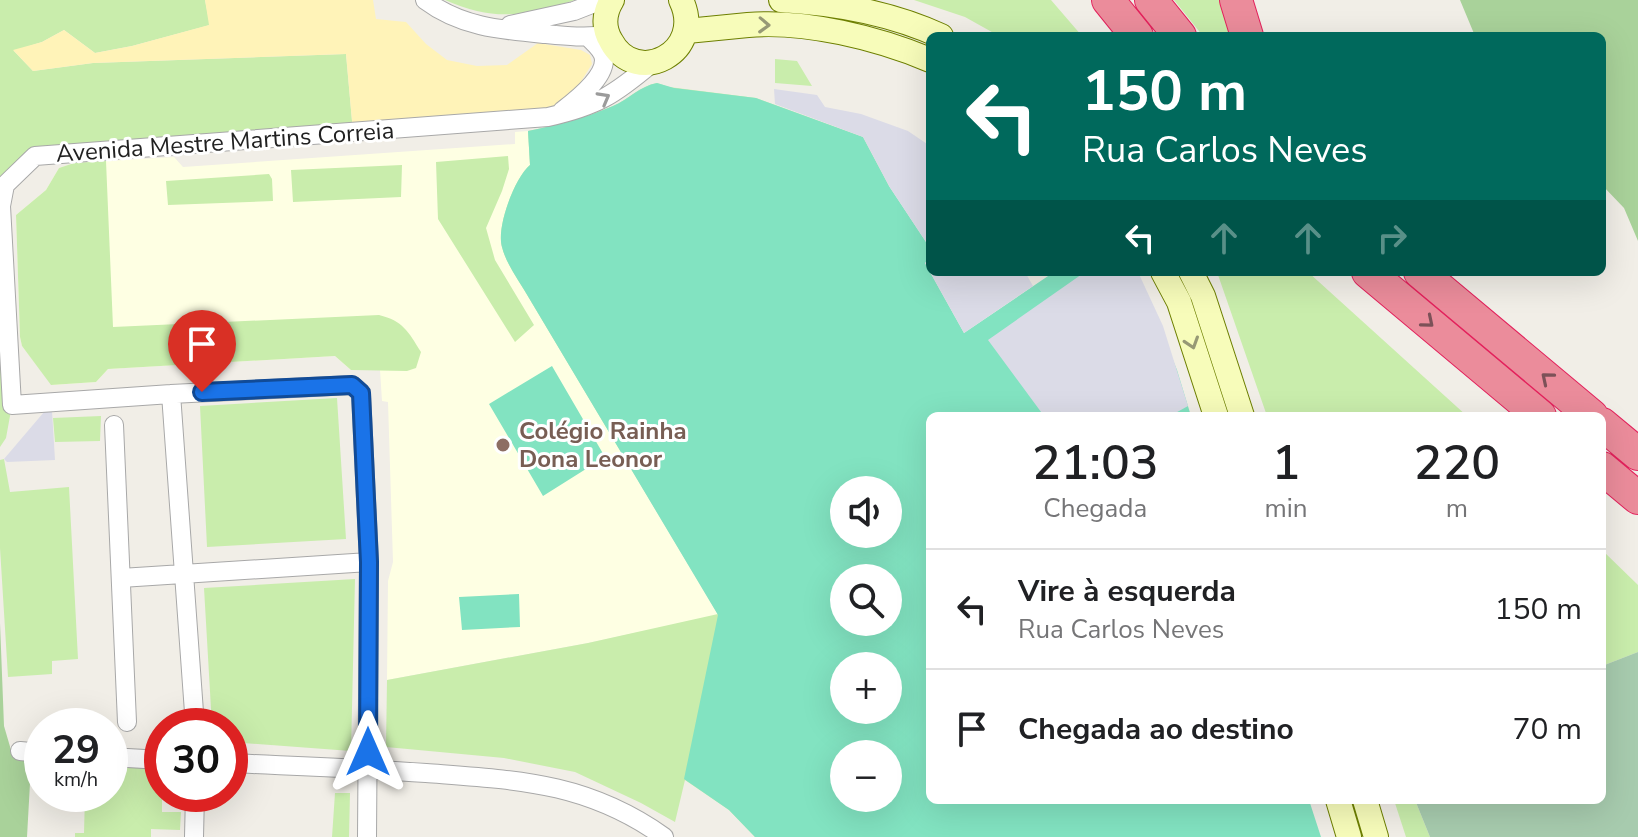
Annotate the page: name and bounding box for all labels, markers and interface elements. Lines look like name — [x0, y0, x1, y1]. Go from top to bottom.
one-way arrow — [758, 17, 771, 34]
text: 150 m — [1082, 53, 1247, 130]
icon: left — [950, 64, 1054, 168]
one-way arrow — [595, 92, 610, 108]
street label: Avenida Mestre Martins Correia — [55, 114, 395, 170]
text: Rua Carlos Neves — [1082, 126, 1368, 175]
icon: left — [1118, 216, 1162, 260]
icon: ahead — [1202, 216, 1246, 260]
icon: ahead — [1286, 216, 1330, 260]
icon: right — [1370, 216, 1414, 260]
pin — [168, 310, 236, 392]
one-way arrow — [1419, 312, 1433, 327]
icon: arrive — [180, 322, 224, 366]
one-way arrow — [1183, 335, 1199, 349]
one-way arrow — [1541, 374, 1556, 388]
place label: Colégio Rainha Dona Leonor — [519, 415, 687, 475]
text: 21:03 — [1032, 430, 1159, 496]
text: 1 — [1272, 430, 1300, 496]
text: 220 — [1414, 430, 1500, 496]
marker: Colégio Rainha Dona Leonor — [494, 436, 512, 454]
map controls — [830, 476, 902, 812]
button: sound — [830, 476, 902, 548]
text: Chegada — [1043, 491, 1147, 526]
text: min — [1265, 491, 1308, 526]
text: m — [1446, 491, 1468, 526]
button: search — [830, 564, 902, 636]
text: Vire à esquerda — [1018, 571, 1236, 612]
icon: left — [950, 587, 994, 631]
text: 150 m — [1495, 589, 1582, 630]
text: Rua Carlos Neves — [1018, 612, 1224, 647]
button: + — [830, 652, 902, 724]
icon: arrive — [950, 707, 994, 751]
speed limit sign: 30 — [144, 708, 248, 812]
text: Chegada ao destino — [1018, 709, 1294, 750]
text: 70 m — [1513, 709, 1582, 750]
position arrow — [326, 710, 410, 794]
text: 29 — [52, 723, 100, 777]
button: − — [830, 740, 902, 812]
text: km/h — [54, 766, 98, 793]

